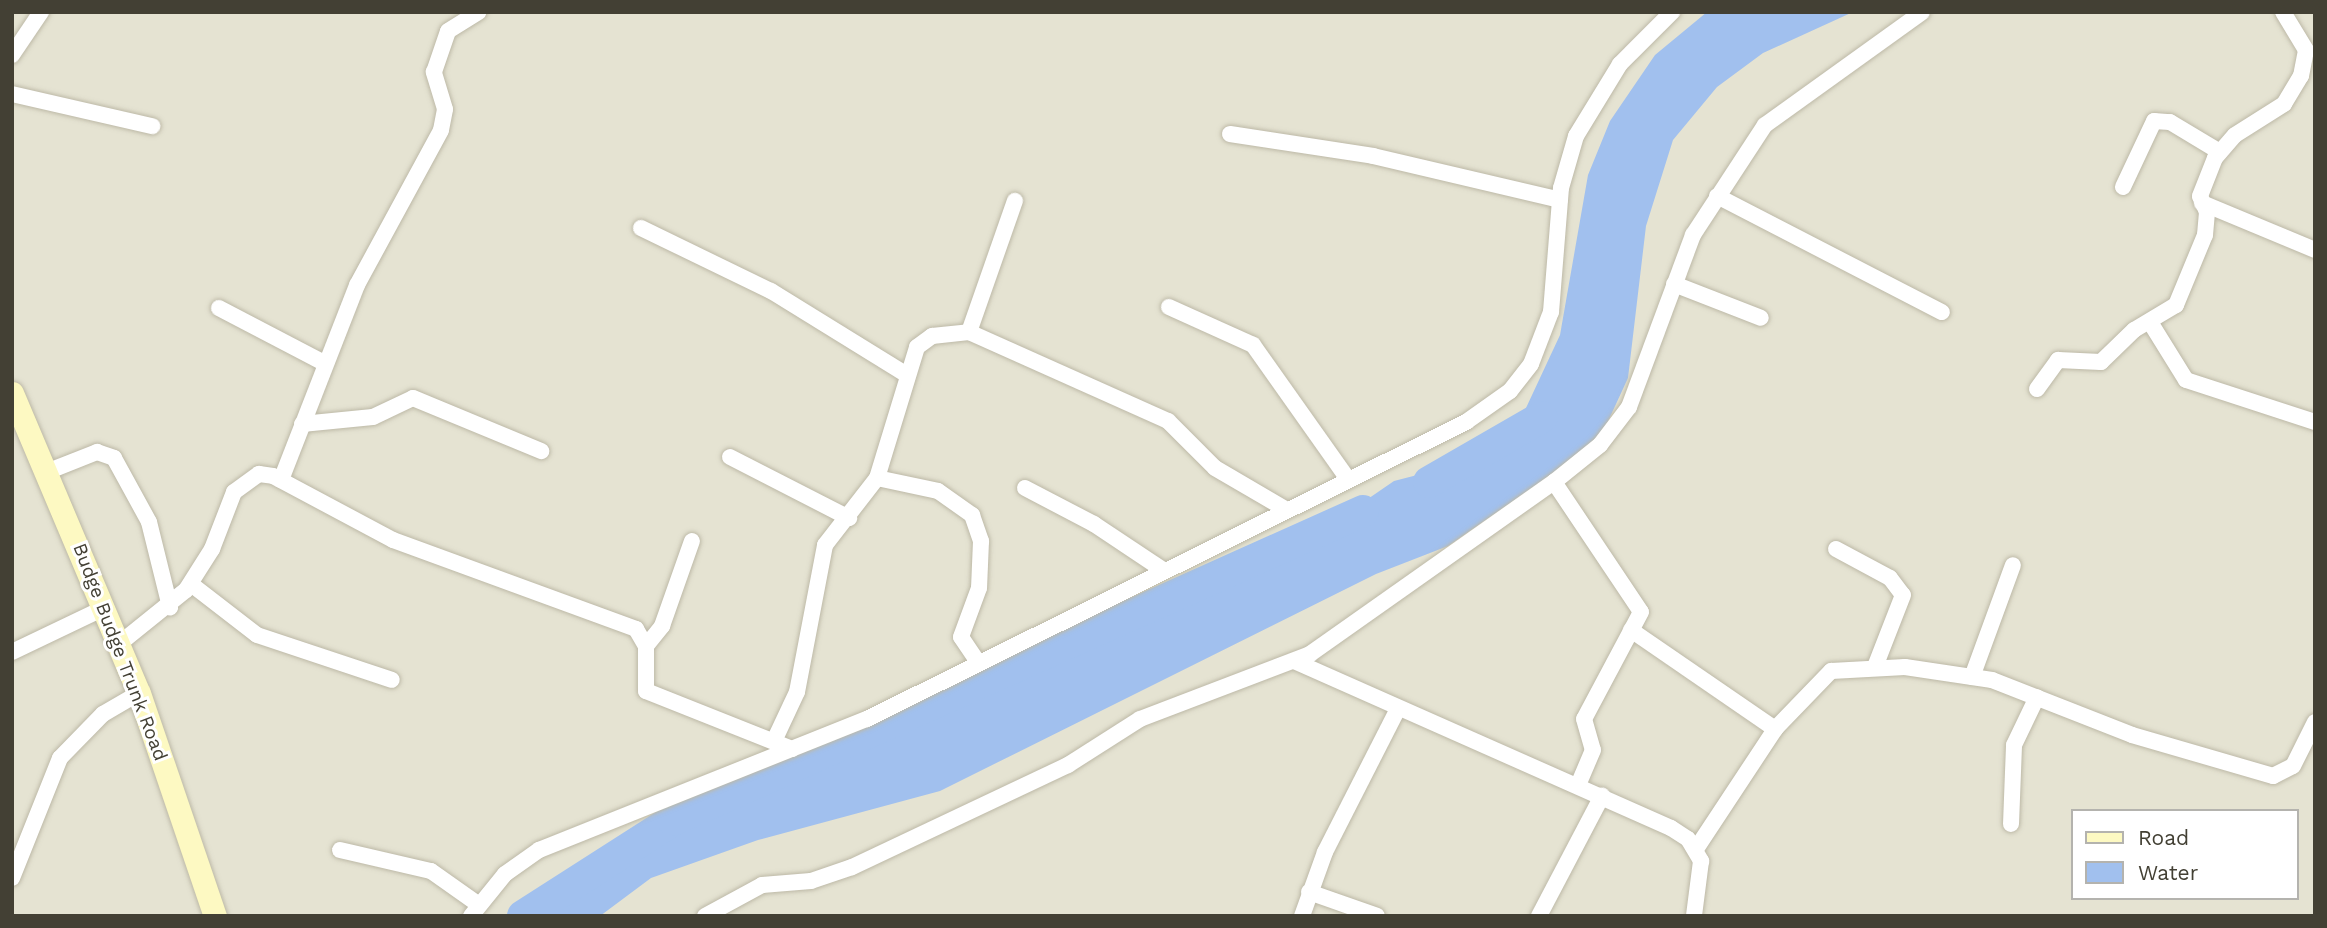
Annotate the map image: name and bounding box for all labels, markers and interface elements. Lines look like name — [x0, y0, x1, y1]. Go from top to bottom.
street label: Budge Budge Trunk Road — [68, 540, 172, 764]
legend — [2072, 809, 2299, 900]
text: Road — [2138, 825, 2189, 850]
text: Water — [2138, 860, 2198, 885]

